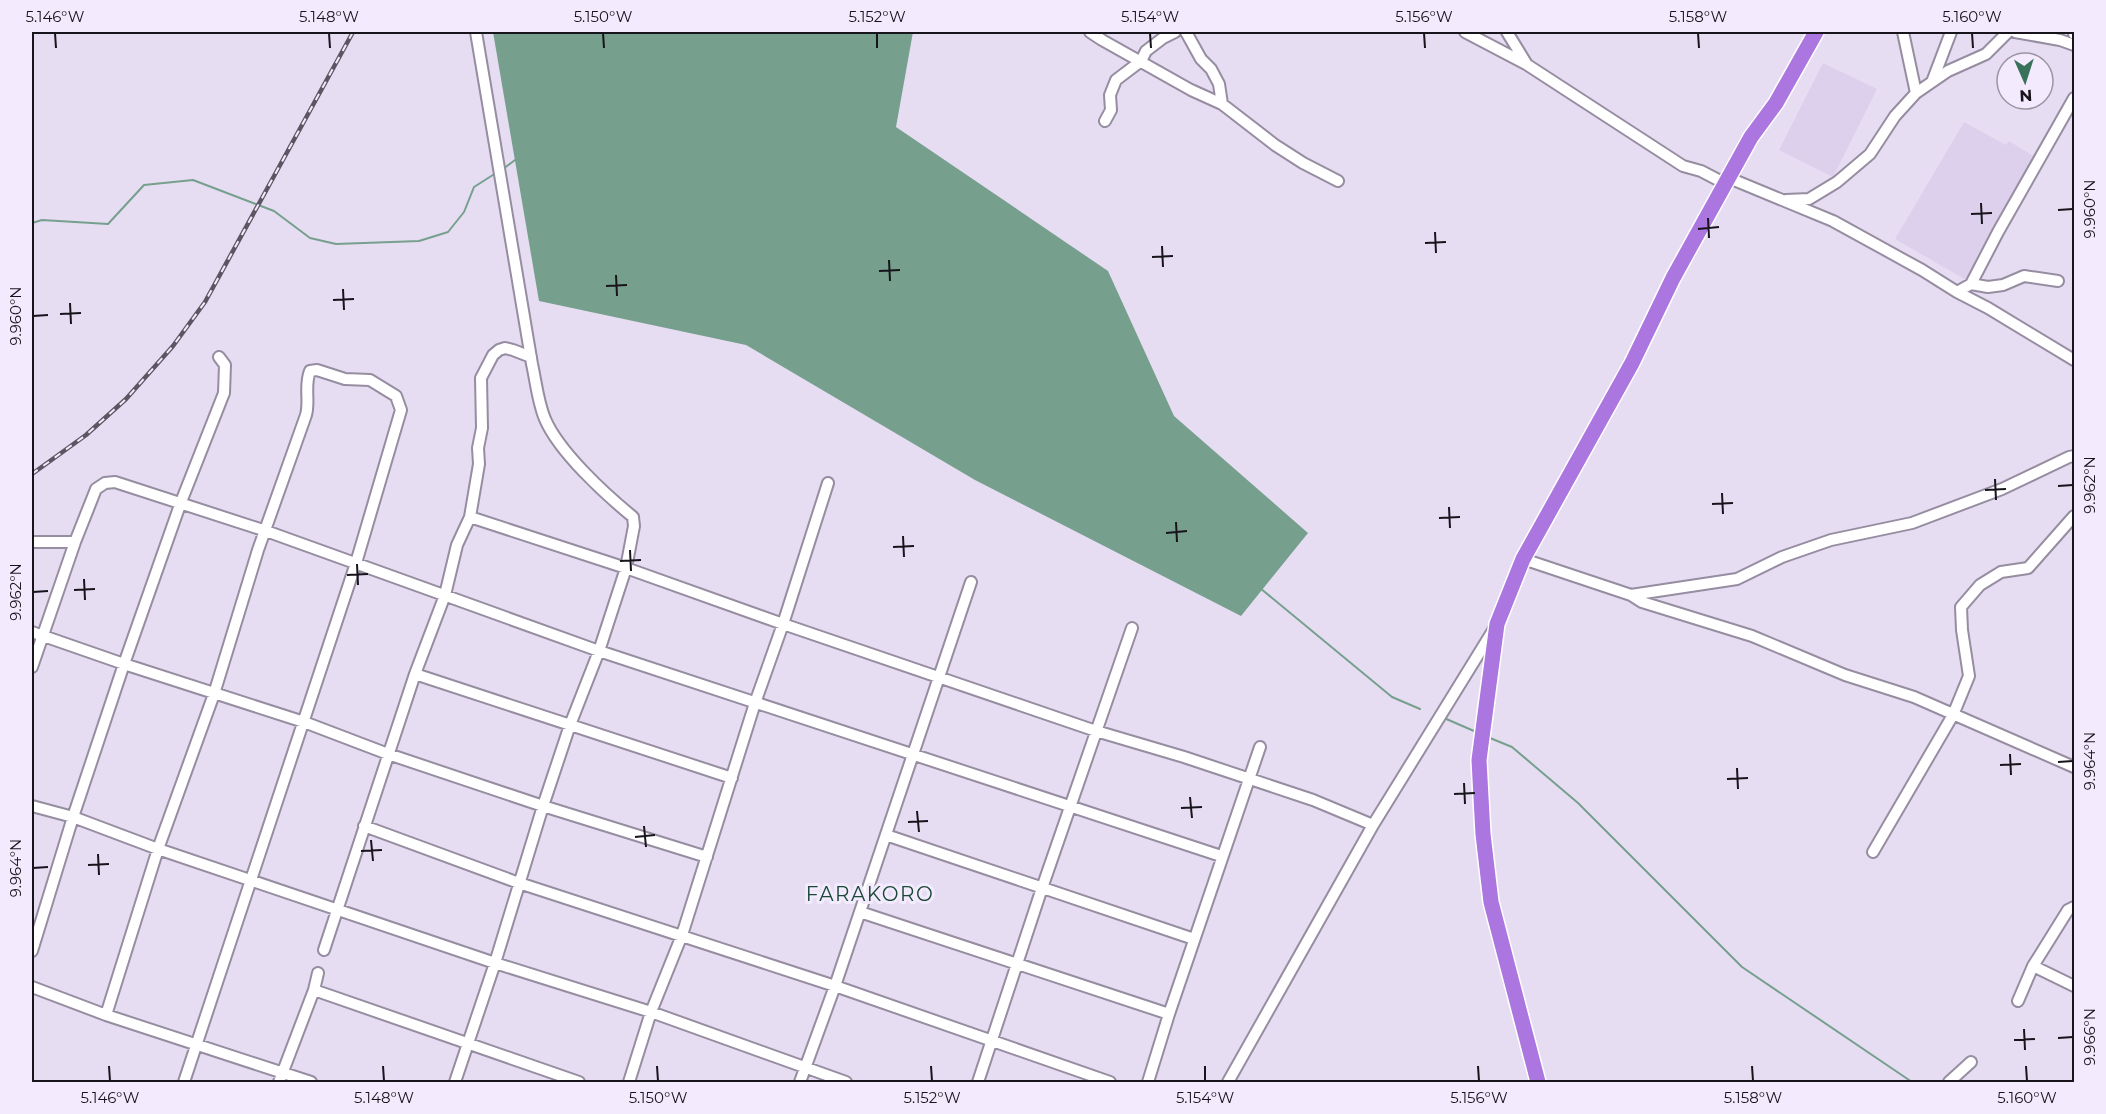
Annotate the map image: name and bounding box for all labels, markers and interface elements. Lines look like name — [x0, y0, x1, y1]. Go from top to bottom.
text: 5.146°W — [25, 7, 85, 26]
text: 5.148°W — [299, 7, 359, 26]
text: 5.150°W — [574, 7, 633, 26]
text: 5.152°W — [848, 7, 906, 26]
text: 5.154°W — [1121, 7, 1179, 26]
text: 5.156°W — [1395, 7, 1453, 26]
text: 5.158°W — [1669, 7, 1727, 26]
text: 5.160°W — [1942, 7, 2002, 26]
north arrow — [1995, 51, 2055, 111]
text: N — [2019, 86, 2033, 105]
text: 9.960°N — [2080, 180, 2099, 238]
text: 9.960°N — [6, 287, 25, 345]
text: 9.962°N — [2080, 456, 2099, 514]
text: 9.962°N — [6, 563, 25, 621]
text: 9.964°N — [2080, 732, 2099, 790]
text: 9.964°N — [6, 839, 25, 897]
district label: FARAKORO — [806, 882, 934, 906]
text: 9.966°N — [2080, 1008, 2099, 1066]
text: 5.146°W — [80, 1088, 140, 1107]
text: 5.148°W — [354, 1088, 414, 1107]
text: 5.150°W — [629, 1088, 688, 1107]
text: 5.152°W — [903, 1088, 961, 1107]
text: 5.154°W — [1176, 1088, 1234, 1107]
text: 5.156°W — [1450, 1088, 1508, 1107]
text: 5.158°W — [1724, 1088, 1782, 1107]
text: 5.160°W — [1997, 1088, 2057, 1107]

